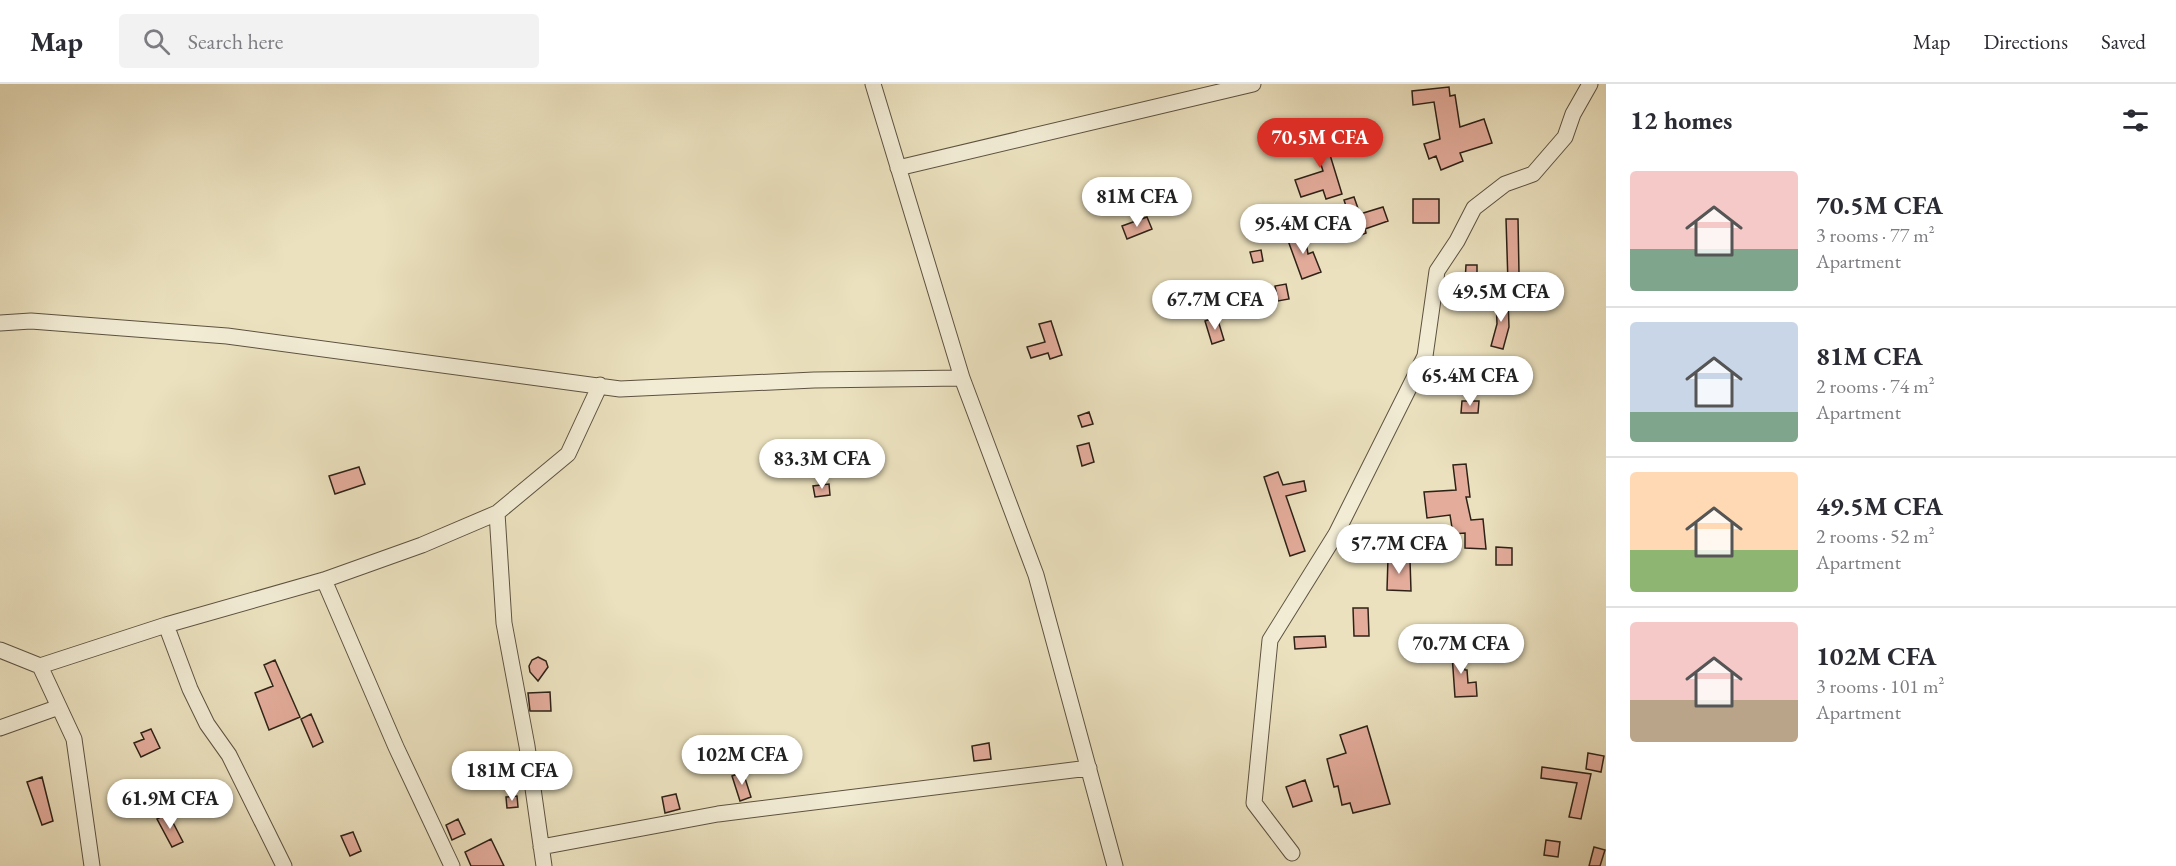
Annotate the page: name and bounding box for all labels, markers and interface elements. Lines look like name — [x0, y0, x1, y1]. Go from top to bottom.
search box — [119, 14, 539, 68]
text: Map — [30, 23, 83, 59]
icon: search — [140, 25, 173, 58]
text: Search here — [188, 27, 283, 56]
text: Map — [1913, 28, 1950, 55]
text: Directions — [1983, 28, 2068, 55]
text: Saved — [2101, 28, 2146, 55]
text: 12 homes — [1630, 103, 1732, 137]
icon: filters — [2119, 104, 2152, 137]
pin: 70.5M CFA — [1251, 118, 1389, 169]
text: 70.5M CFA — [1271, 124, 1369, 150]
pin: 81M CFA — [1082, 177, 1192, 228]
text: 81M CFA — [1096, 183, 1178, 209]
text: 70.5M CFA — [1816, 188, 1943, 222]
icon: home — [1678, 195, 1750, 267]
pin: 95.4M CFA — [1234, 204, 1372, 255]
text: 95.4M CFA — [1254, 210, 1352, 236]
text: 3 rooms · 77 m² — [1816, 222, 1935, 248]
text: Apartment — [1816, 248, 1901, 274]
pin: 49.5M CFA — [1432, 272, 1570, 323]
text: 49.5M CFA — [1452, 278, 1550, 304]
pin: 67.7M CFA — [1146, 280, 1284, 331]
text: 67.7M CFA — [1166, 286, 1264, 312]
text: 81M CFA — [1816, 339, 1923, 373]
icon: home — [1678, 346, 1750, 418]
pin: 65.4M CFA — [1401, 356, 1539, 407]
text: 65.4M CFA — [1421, 362, 1519, 388]
text: 2 rooms · 74 m² — [1816, 373, 1935, 399]
text: Apartment — [1816, 399, 1901, 425]
pin: 83.3M CFA — [753, 439, 891, 490]
text: 83.3M CFA — [773, 445, 871, 471]
text: 49.5M CFA — [1816, 489, 1943, 523]
icon: home — [1678, 496, 1750, 568]
text: 2 rooms · 52 m² — [1816, 523, 1935, 549]
pin: 57.7M CFA — [1330, 524, 1468, 575]
text: 57.7M CFA — [1350, 530, 1448, 556]
text: Apartment — [1816, 549, 1901, 575]
pin: 70.7M CFA — [1392, 624, 1530, 675]
text: 70.7M CFA — [1412, 630, 1510, 656]
text: 102M CFA — [1816, 639, 1937, 673]
icon: home — [1678, 646, 1750, 718]
text: 3 rooms · 101 m² — [1816, 673, 1944, 699]
text: Apartment — [1816, 699, 1901, 725]
pin: 102M CFA — [680, 735, 804, 786]
text: 102M CFA — [696, 741, 788, 767]
pin: 181M CFA — [450, 751, 574, 802]
text: 181M CFA — [466, 757, 558, 783]
pin: 61.9M CFA — [101, 779, 239, 830]
text: 61.9M CFA — [121, 785, 219, 811]

